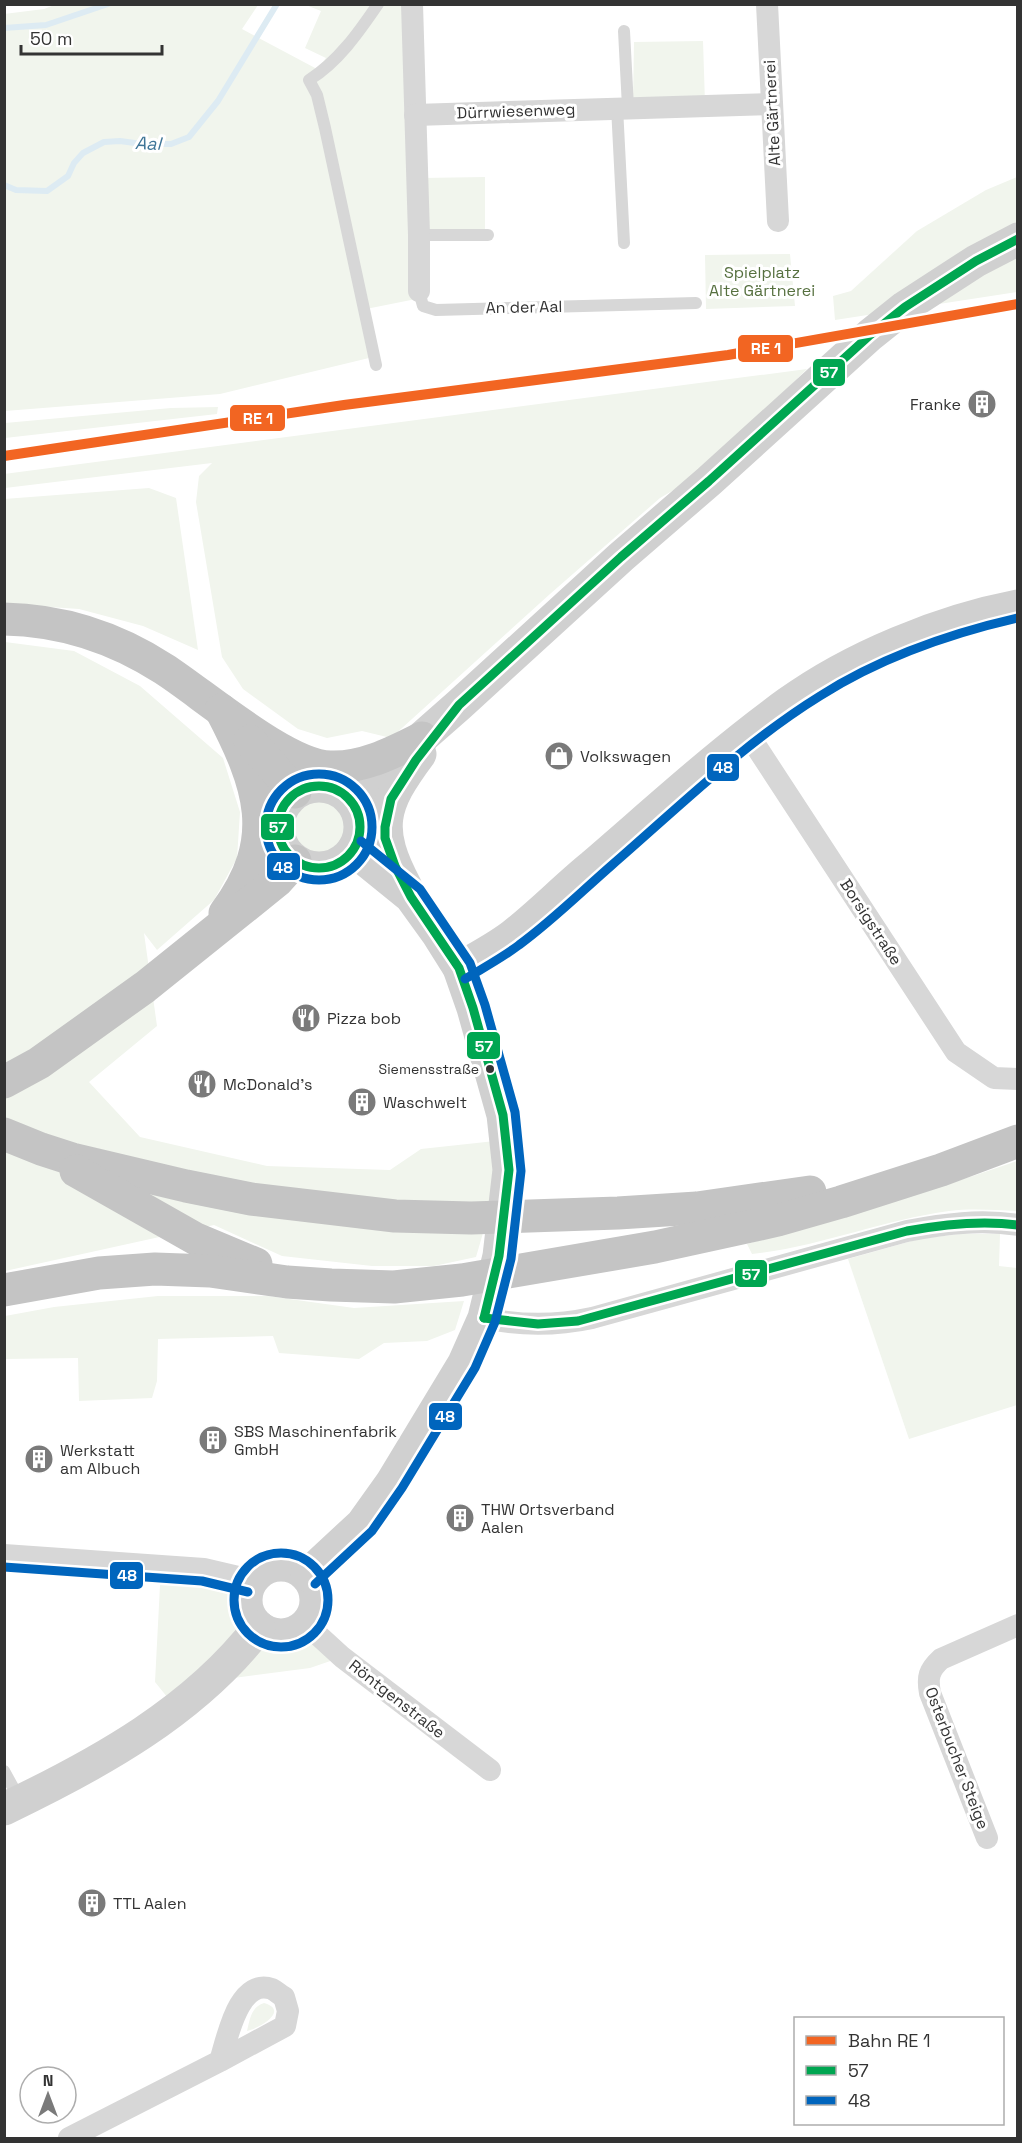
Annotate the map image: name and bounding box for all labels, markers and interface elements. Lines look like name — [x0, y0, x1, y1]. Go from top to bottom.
scale bar — [21, 18, 162, 56]
text: 50 m — [30, 27, 72, 50]
street label: Alte Gärtnerei — [759, 59, 785, 167]
street label: Dürrwiesenweg — [456, 98, 576, 124]
water label: Aal — [135, 131, 164, 155]
park label: Spielplatz Alte Gärtnerei — [709, 262, 815, 301]
street label: An der Aal — [485, 296, 563, 318]
line badge: RE 1 — [737, 334, 794, 363]
text: RE 1 — [751, 338, 781, 359]
line badge: 57 — [812, 358, 846, 387]
text: 57 — [820, 362, 838, 383]
building icon: Franke — [966, 388, 998, 420]
place label: Franke — [910, 394, 961, 415]
line badge: RE 1 — [229, 404, 286, 432]
text: RE 1 — [243, 408, 273, 429]
shop icon: Volkswagen — [543, 740, 575, 772]
place label: Volkswagen — [580, 746, 671, 767]
line badge: 48 — [706, 753, 740, 782]
text: 48 — [713, 757, 733, 778]
line badge: 57 — [260, 813, 295, 841]
text: 57 — [269, 817, 287, 838]
line badge: 48 — [266, 852, 301, 881]
text: 48 — [273, 857, 293, 878]
street label: Borsigstraße — [835, 875, 907, 969]
restaurant icon: Pizza bob — [290, 1002, 322, 1034]
place label: Pizza bob — [327, 1008, 401, 1029]
line badge: 57 — [466, 1031, 501, 1060]
text: 57 — [475, 1036, 493, 1057]
place label: Siemensstraße — [379, 1060, 479, 1078]
marker: Siemensstraße — [484, 1063, 496, 1075]
restaurant icon: McDonald's — [186, 1068, 218, 1100]
place label: McDonald's — [223, 1074, 313, 1095]
building icon: Waschwelt — [346, 1086, 378, 1118]
place label: Waschwelt — [383, 1092, 467, 1113]
line badge: 57 — [734, 1259, 768, 1288]
text: 57 — [742, 1264, 760, 1285]
line badge: 48 — [428, 1402, 463, 1431]
text: 48 — [435, 1406, 455, 1427]
place label: SBS Maschinenfabrik GmbH — [234, 1421, 397, 1460]
building icon: SBS Maschinenfabrik GmbH — [197, 1424, 229, 1456]
place label: Werkstatt am Albuch — [60, 1440, 140, 1479]
building icon: Werkstatt am Albuch — [23, 1443, 55, 1475]
place label: THW Ortsverband Aalen — [481, 1499, 615, 1538]
building icon: THW Ortsverband Aalen — [444, 1502, 476, 1534]
line badge: 48 — [109, 1561, 144, 1590]
text: 48 — [117, 1565, 137, 1586]
street label: Röntgenstraße — [345, 1655, 449, 1743]
street label: Osterbucher Steige — [920, 1684, 994, 1832]
building icon: TTL Aalen — [76, 1887, 108, 1919]
place label: TTL Aalen — [113, 1893, 187, 1914]
legend — [794, 2017, 1004, 2125]
text: Bahn RE 1 — [848, 2029, 931, 2052]
text: 57 — [848, 2059, 869, 2082]
north arrow — [18, 2065, 78, 2125]
text: N — [43, 2070, 53, 2091]
text: 48 — [848, 2089, 870, 2112]

